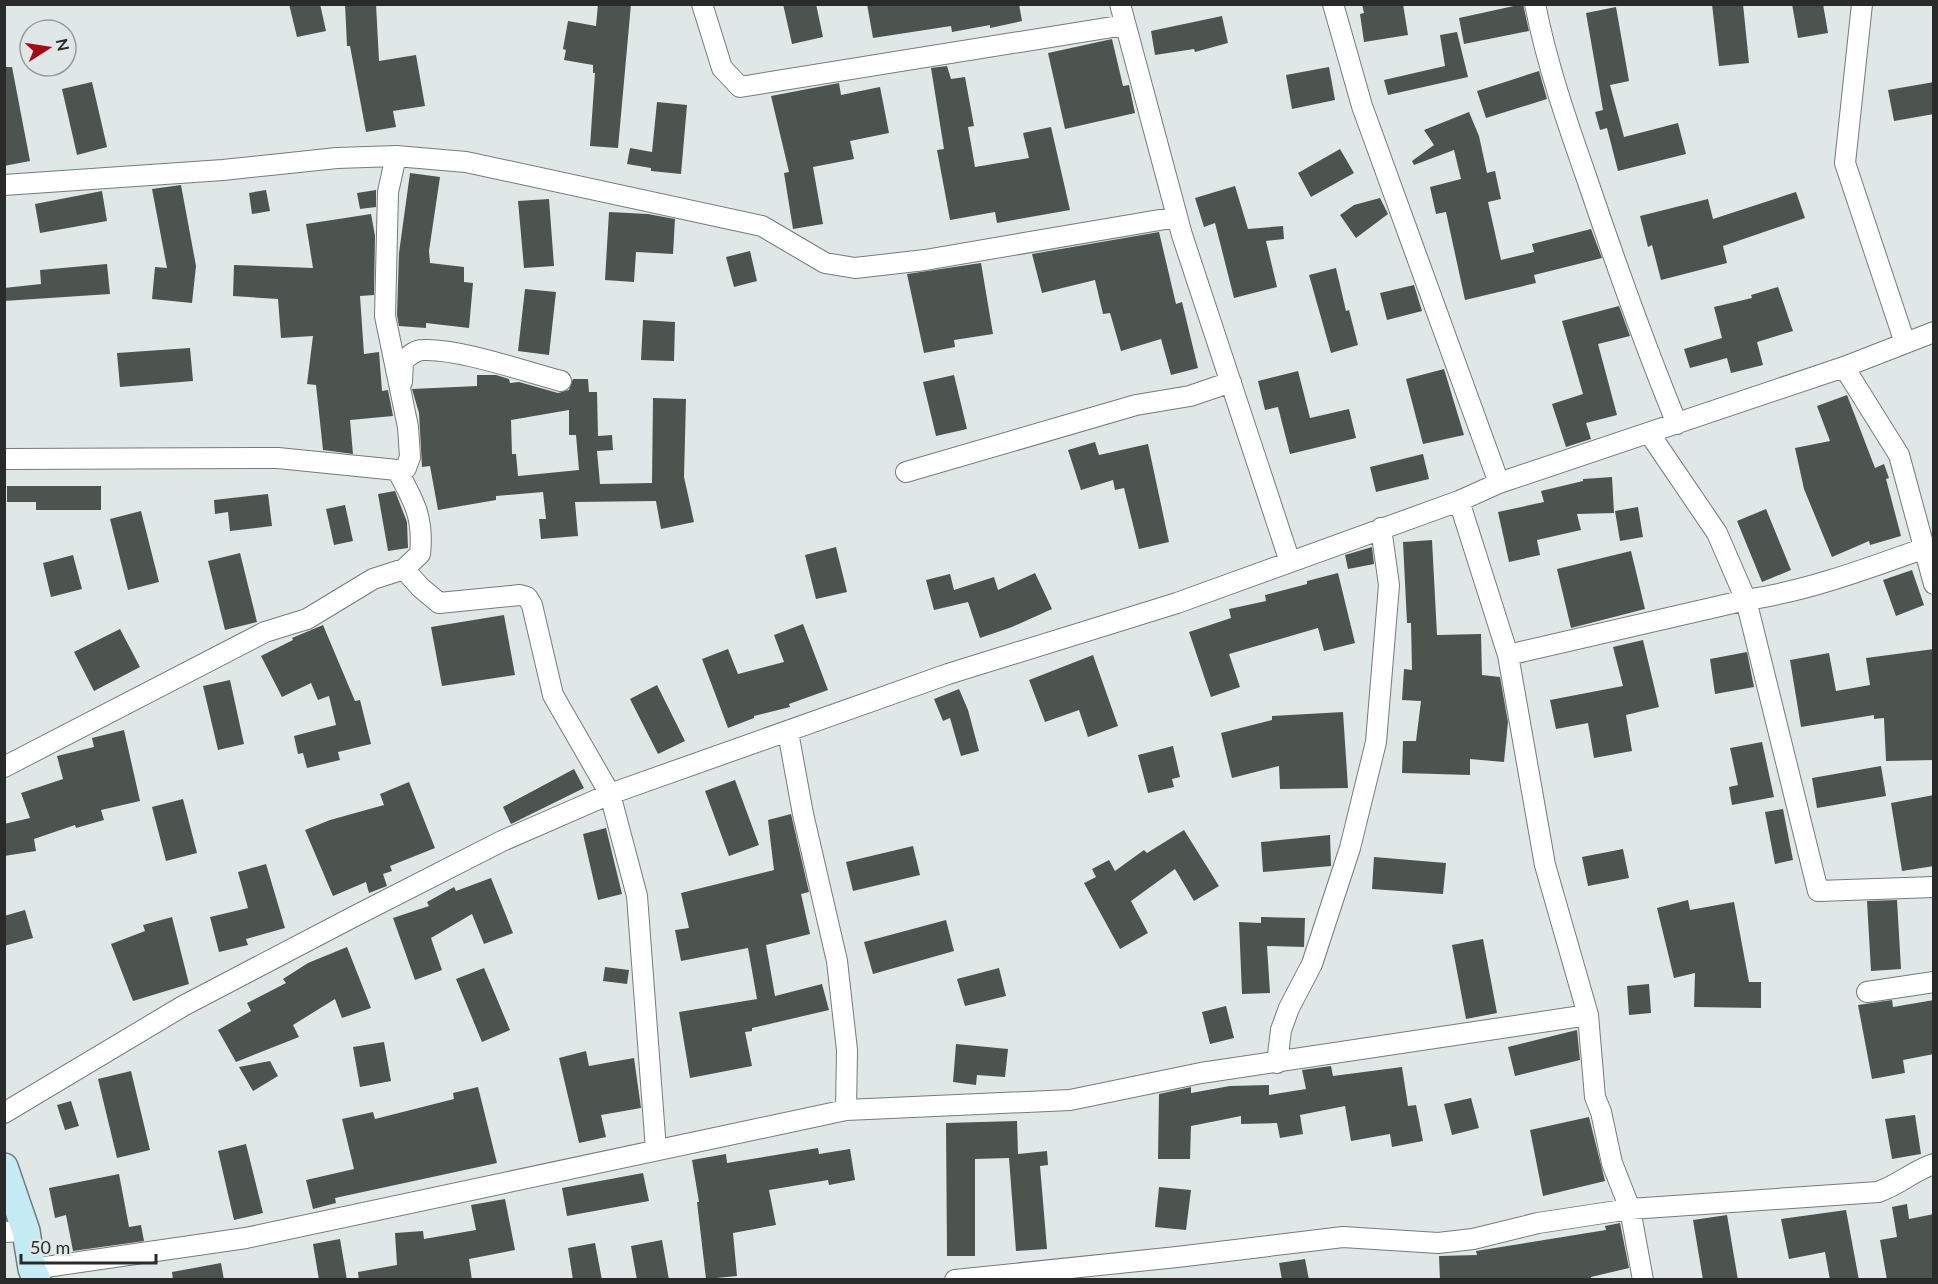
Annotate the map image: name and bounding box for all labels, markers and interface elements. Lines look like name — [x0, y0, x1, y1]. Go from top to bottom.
north arrow — [18, 18, 78, 78]
text: N — [53, 37, 74, 53]
scale bar — [21, 1227, 156, 1265]
text: 50 m — [30, 1236, 70, 1258]

